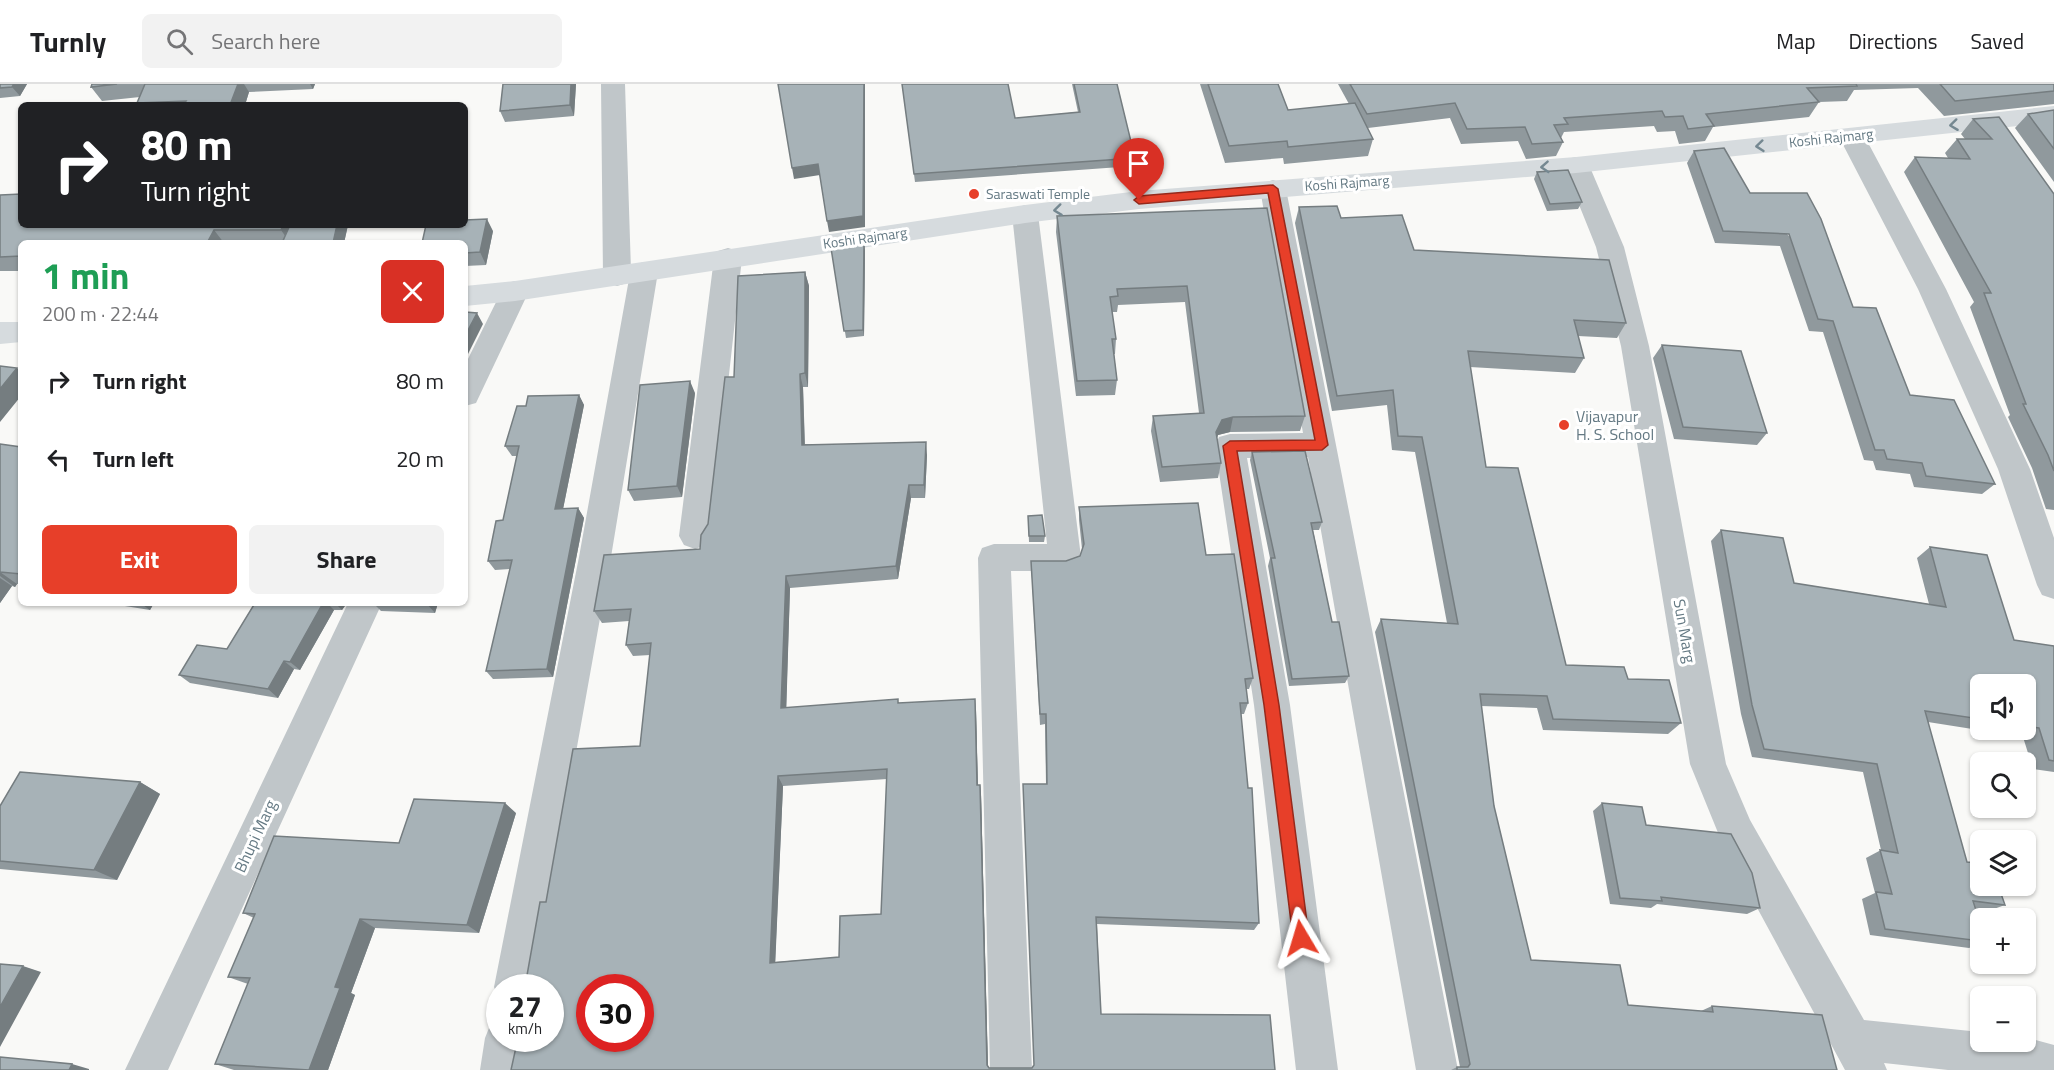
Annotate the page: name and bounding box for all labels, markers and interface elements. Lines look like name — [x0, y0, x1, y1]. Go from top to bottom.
search box — [142, 14, 562, 68]
text: Turnly — [30, 20, 106, 63]
text: Search here — [211, 24, 320, 58]
icon: search — [163, 25, 196, 58]
text: Map — [1776, 25, 1816, 57]
text: Directions — [1849, 25, 1938, 57]
text: Saved — [1971, 25, 2024, 57]
text: 80 m — [141, 112, 233, 176]
one-way arrow — [1950, 118, 1959, 130]
street label: Koshi Rajmarg — [1788, 123, 1874, 152]
icon: right — [42, 126, 120, 204]
pin — [1113, 138, 1164, 200]
one-way arrow — [1756, 139, 1765, 152]
icon: arrive — [1122, 147, 1155, 180]
one-way arrow — [1541, 160, 1550, 173]
street label: Koshi Rajmarg — [1304, 169, 1390, 196]
text: Turn right — [141, 170, 250, 211]
place label: Saraswati Temple — [986, 183, 1090, 204]
marker: Saraswati Temple — [967, 187, 981, 201]
one-way arrow — [1054, 203, 1063, 216]
street label: Koshi Rajmarg — [822, 221, 908, 254]
text: 1 min — [42, 248, 129, 303]
button: close — [381, 260, 444, 323]
text: 200 m · 22:44 — [42, 298, 159, 329]
text: Turn right — [93, 364, 187, 398]
text: 80 m — [396, 364, 444, 398]
icon: right — [42, 365, 75, 398]
place label: Vijayapur H. S. School — [1576, 404, 1654, 446]
marker: Vijayapur H. S. School — [1557, 418, 1571, 432]
text: Turn left — [93, 442, 174, 476]
text: 20 m — [396, 442, 444, 476]
icon: left — [42, 443, 75, 476]
button: Exit — [42, 525, 237, 594]
button: Share — [249, 525, 444, 594]
street label: Sun Marg — [1668, 597, 1702, 665]
map controls — [1970, 674, 2036, 1052]
button: sound — [1970, 674, 2036, 740]
button: search — [1970, 752, 2036, 818]
street label: Bhupi Marg — [228, 796, 282, 876]
button: layers — [1970, 830, 2036, 896]
position arrow — [1269, 906, 1333, 970]
button: + — [1970, 908, 2036, 974]
speed limit sign: 30 — [576, 974, 654, 1052]
text: 27 — [508, 983, 542, 1029]
button: − — [1970, 986, 2036, 1052]
text: km/h — [508, 1017, 542, 1040]

